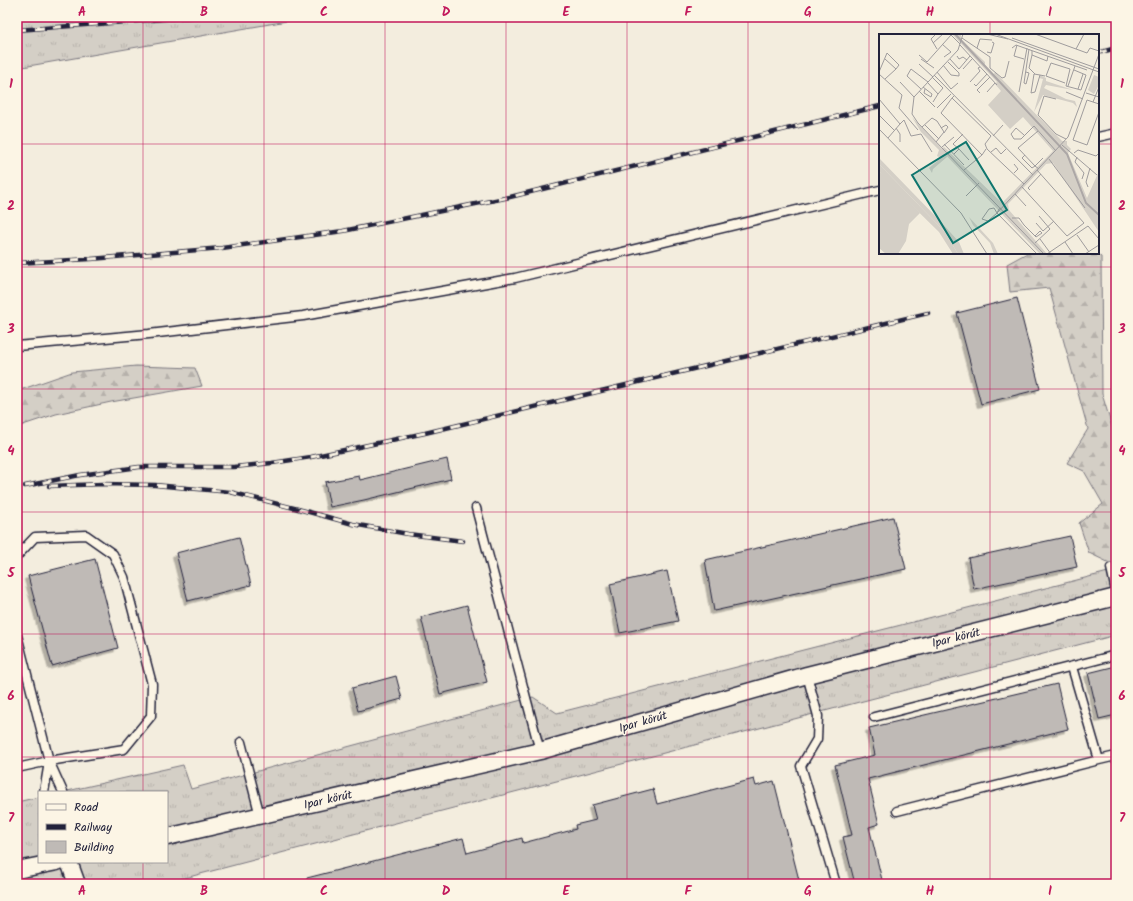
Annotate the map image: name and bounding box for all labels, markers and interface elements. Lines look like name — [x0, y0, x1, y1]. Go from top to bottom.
text: A — [78, 2, 86, 23]
text: B — [200, 2, 208, 23]
text: C — [320, 2, 328, 23]
text: D — [442, 2, 451, 23]
text: E — [562, 2, 570, 23]
text: F — [684, 2, 692, 23]
text: G — [804, 2, 812, 23]
text: H — [926, 2, 935, 23]
text: I — [1048, 2, 1052, 23]
inset map — [879, 34, 1099, 254]
text: 1 — [9, 74, 13, 95]
text: 1 — [1120, 74, 1124, 95]
text: 2 — [7, 196, 15, 217]
text: 2 — [1118, 196, 1126, 217]
text: 3 — [6, 319, 15, 340]
text: 3 — [1117, 319, 1126, 340]
text: 4 — [7, 441, 15, 462]
text: 4 — [1118, 441, 1126, 462]
text: 5 — [7, 563, 16, 584]
text: 5 — [1118, 563, 1127, 584]
street label: Ipar körút — [930, 623, 983, 653]
text: 6 — [7, 686, 15, 707]
text: 6 — [1118, 686, 1126, 707]
street label: Ipar körút — [617, 706, 670, 738]
street label: Ipar körút — [302, 785, 354, 815]
legend — [38, 791, 168, 863]
text: Road — [74, 798, 99, 817]
text: 7 — [8, 808, 15, 829]
text: 7 — [1119, 808, 1126, 829]
text: Railway — [74, 818, 112, 837]
text: Building — [74, 838, 114, 857]
text: A — [78, 881, 86, 901]
text: B — [200, 881, 208, 901]
text: C — [320, 881, 328, 901]
text: D — [442, 881, 451, 901]
text: E — [562, 881, 570, 901]
text: F — [684, 881, 692, 901]
text: G — [804, 881, 812, 901]
text: H — [926, 881, 935, 901]
text: I — [1048, 881, 1052, 901]

